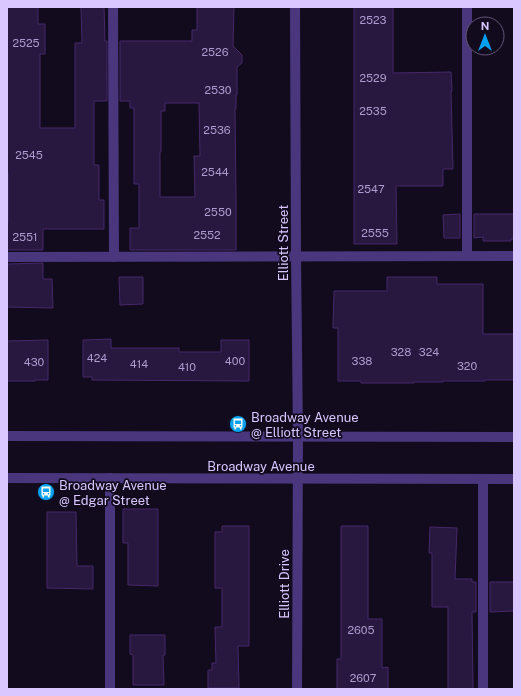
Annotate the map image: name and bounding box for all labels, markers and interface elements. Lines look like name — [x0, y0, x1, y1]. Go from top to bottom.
house number: 2523 — [359, 14, 387, 26]
north arrow — [465, 16, 505, 56]
text: N — [481, 20, 489, 32]
house number: 2525 — [12, 37, 40, 49]
house number: 2526 — [201, 46, 229, 58]
house number: 2529 — [359, 72, 387, 84]
house number: 2530 — [204, 84, 232, 96]
house number: 2535 — [359, 105, 387, 117]
house number: 2536 — [203, 124, 231, 136]
house number: 2545 — [15, 149, 43, 161]
house number: 2544 — [201, 166, 229, 178]
house number: 2547 — [357, 183, 385, 195]
street label: Elliott Street — [276, 205, 291, 281]
house number: 2550 — [204, 206, 232, 218]
house number: 2555 — [361, 227, 389, 239]
house number: 2552 — [193, 229, 221, 241]
house number: 2551 — [12, 231, 38, 243]
house number: 328 — [391, 346, 411, 358]
house number: 324 — [419, 346, 439, 358]
house number: 424 — [87, 352, 107, 364]
house number: 400 — [225, 355, 245, 367]
house number: 338 — [352, 355, 372, 367]
house number: 430 — [24, 356, 45, 368]
house number: 414 — [130, 358, 148, 370]
house number: 320 — [457, 360, 477, 372]
house number: 410 — [178, 361, 196, 373]
place label: Broadway Avenue @ Elliott Street — [251, 410, 359, 440]
bus stop icon: Broadway Avenue @ Elliott Street — [228, 414, 248, 434]
street label: Broadway Avenue — [207, 459, 315, 474]
place label: Broadway Avenue @ Edgar Street — [59, 478, 167, 508]
bus stop icon: Broadway Avenue @ Edgar Street — [36, 482, 56, 502]
street label: Elliott Drive — [277, 549, 292, 619]
house number: 2605 — [347, 624, 375, 636]
house number: 2607 — [350, 672, 377, 684]

